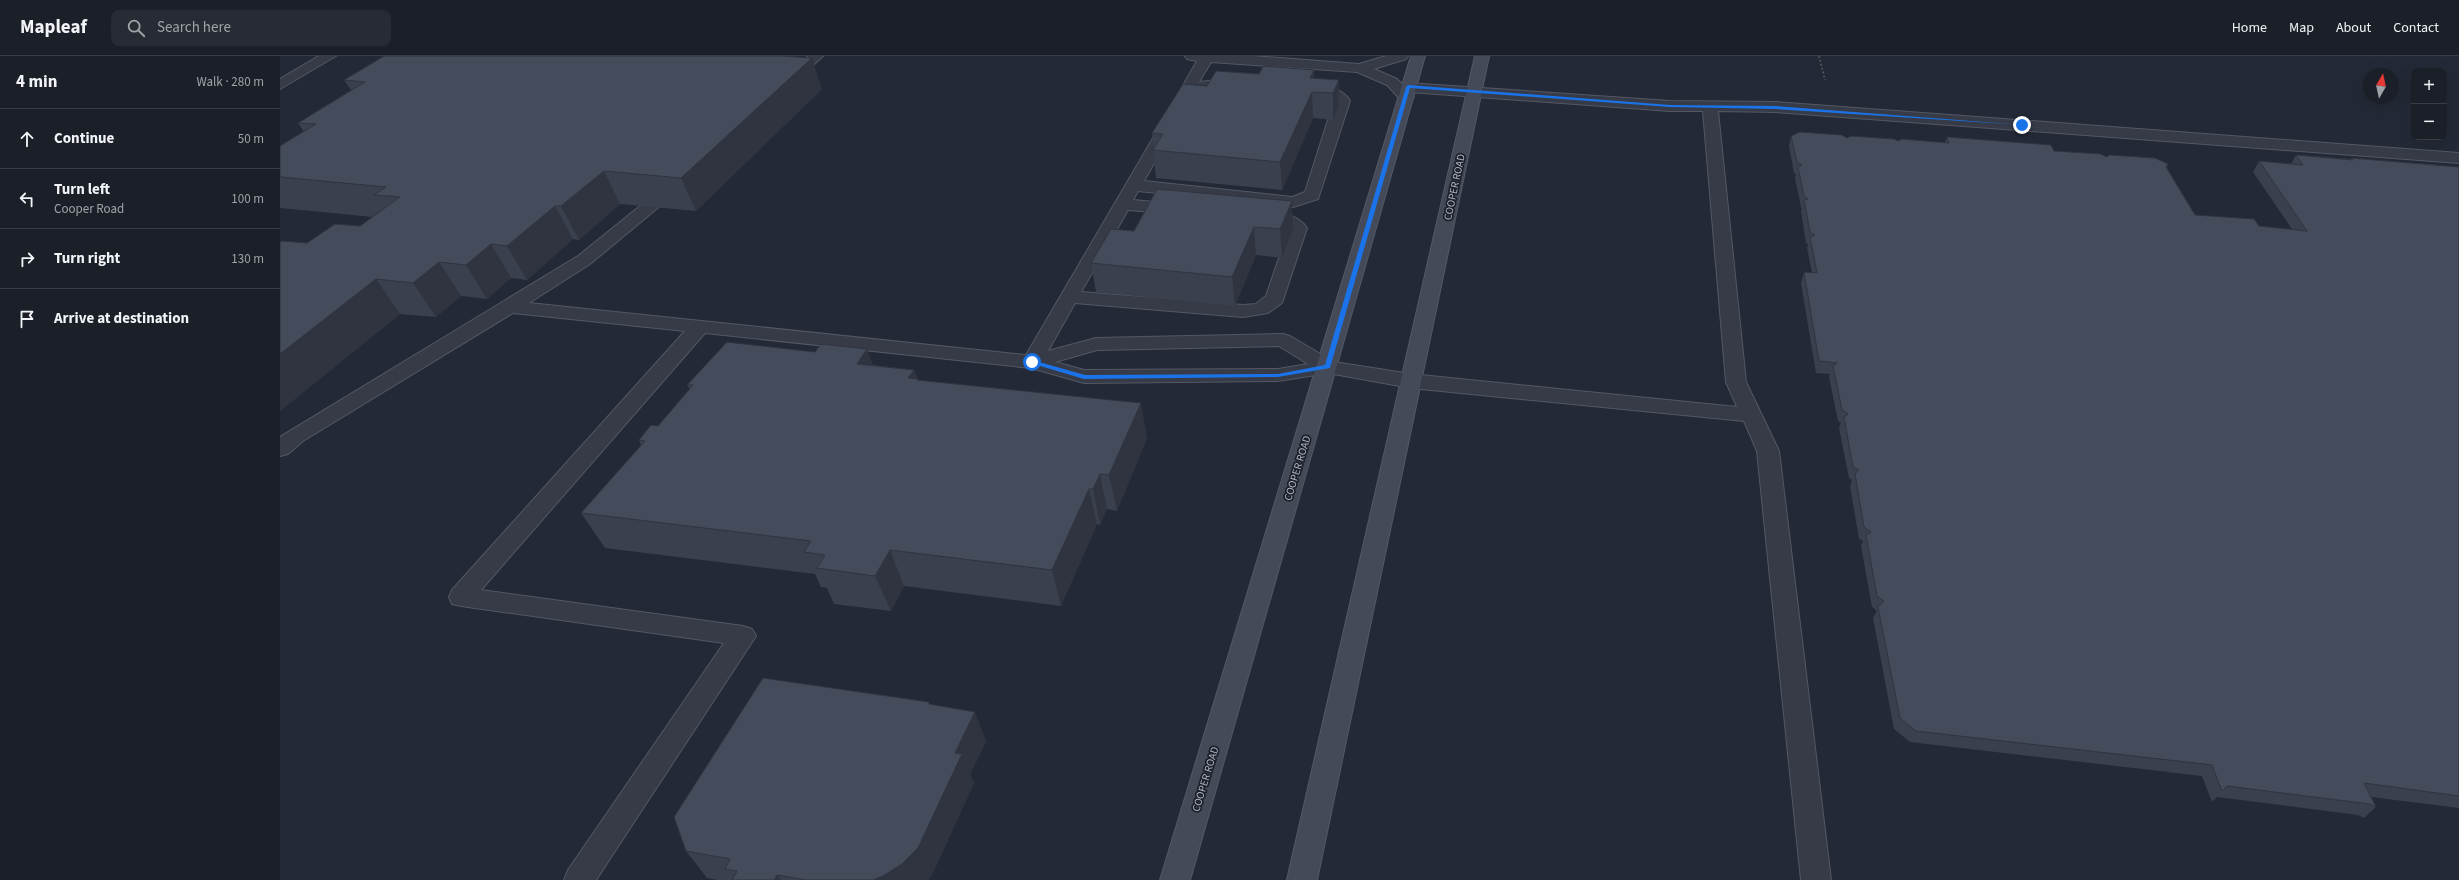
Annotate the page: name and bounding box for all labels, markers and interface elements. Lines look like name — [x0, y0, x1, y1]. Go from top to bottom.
search box — [111, 10, 391, 46]
text: Mapleaf — [20, 14, 87, 41]
icon: search — [125, 17, 147, 39]
text: Search here — [157, 17, 231, 38]
text: Home — [2232, 18, 2267, 38]
text: Map — [2289, 18, 2314, 38]
text: About — [2336, 18, 2371, 38]
text: Contact — [2393, 18, 2439, 38]
north arrow — [2363, 68, 2399, 104]
map controls — [2411, 68, 2447, 140]
button: + — [2411, 68, 2447, 104]
text: 4 min — [16, 70, 57, 94]
text: Walk · 280 m — [196, 73, 264, 91]
button: − — [2411, 104, 2447, 140]
route end — [2013, 116, 2031, 134]
icon: ahead — [16, 128, 38, 150]
text: Continue — [54, 128, 114, 149]
text: 50 m — [238, 130, 264, 148]
street label: COOPER ROAD — [1440, 152, 1469, 222]
text: Turn left — [54, 179, 110, 200]
icon: left — [16, 188, 38, 210]
text: 100 m — [231, 190, 264, 208]
text: Cooper Road — [54, 200, 124, 218]
icon: right — [16, 248, 38, 270]
text: Turn right — [54, 248, 120, 269]
text: 130 m — [231, 250, 264, 268]
icon: arrive — [16, 308, 38, 330]
text: Arrive at destination — [54, 308, 189, 329]
route start — [1023, 353, 1041, 371]
street label: COOPER ROAD — [1280, 434, 1315, 502]
street label: COOPER ROAD — [1188, 745, 1223, 813]

